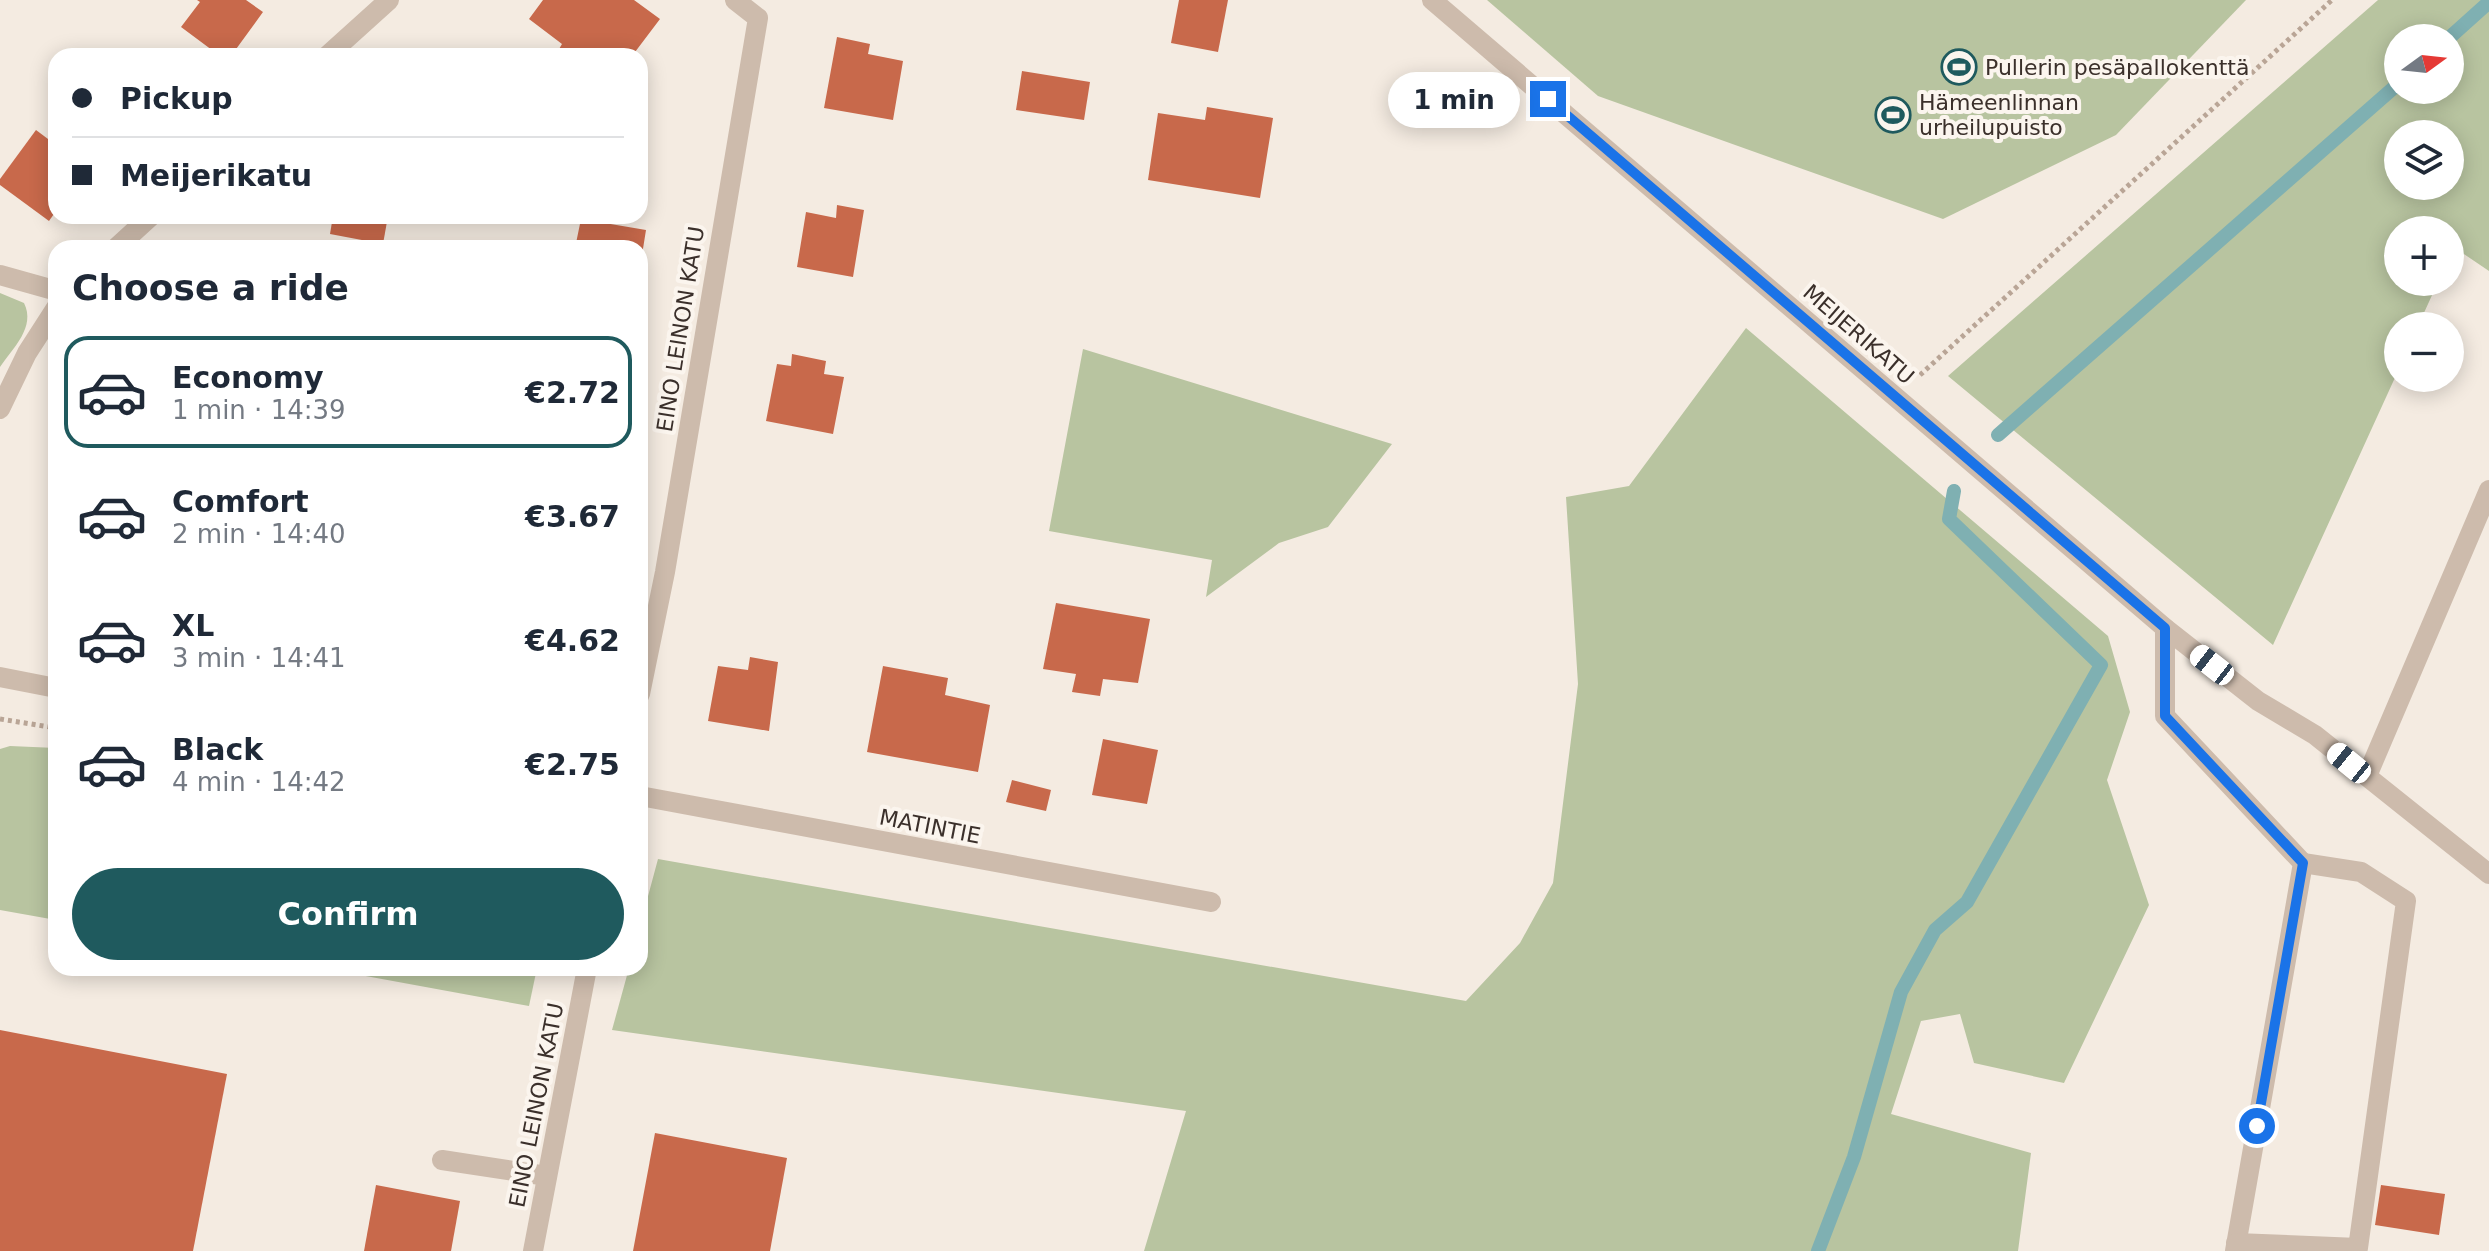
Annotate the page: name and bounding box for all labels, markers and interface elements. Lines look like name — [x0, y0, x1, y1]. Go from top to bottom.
north arrow — [2384, 24, 2464, 104]
map controls — [2384, 24, 2464, 392]
sports icon: Pullerin pesäpallokenttä — [1940, 48, 1978, 86]
place label: Pullerin pesäpallokenttä — [1985, 55, 2249, 80]
callout: 1 min — [1388, 71, 1520, 127]
text: Pickup — [120, 81, 233, 116]
route end — [1530, 81, 1566, 117]
text: 1 min — [1413, 85, 1495, 115]
place label: Hämeenlinnan urheilupuisto — [1919, 90, 2079, 140]
sports icon: Hämeenlinnan urheilupuisto — [1874, 96, 1912, 134]
button: layers — [2384, 120, 2464, 200]
text: Meijerikatu — [120, 158, 312, 193]
button: + — [2384, 216, 2464, 296]
street label: EINO LEINON KATU — [652, 224, 709, 434]
text: Choose a ride — [72, 267, 349, 308]
street label: MEIJERIKATU — [1798, 280, 1919, 389]
button: − — [2384, 312, 2464, 392]
icon: car — [76, 356, 148, 428]
text: Economy — [172, 360, 324, 395]
text: €2.72 — [525, 375, 620, 410]
text: 1 min · 14:39 — [172, 395, 346, 425]
icon: car — [76, 480, 148, 552]
text: Comfort — [172, 484, 309, 519]
text: €3.67 — [525, 499, 620, 534]
text: 2 min · 14:40 — [172, 519, 346, 549]
icon: car — [76, 604, 148, 676]
text: XL — [172, 608, 214, 643]
text: €4.62 — [525, 623, 620, 658]
car — [2186, 641, 2238, 689]
text: 3 min · 14:41 — [172, 643, 346, 673]
icon: car — [76, 728, 148, 800]
text: Black — [172, 732, 263, 767]
car — [2323, 739, 2375, 787]
text: €2.75 — [525, 747, 620, 782]
text: 4 min · 14:42 — [172, 767, 346, 797]
street label: MATINTIE — [877, 804, 983, 849]
button: Confirm — [72, 868, 624, 960]
street label: EINO LEINON KATU — [504, 1001, 569, 1210]
route start — [2239, 1108, 2275, 1144]

